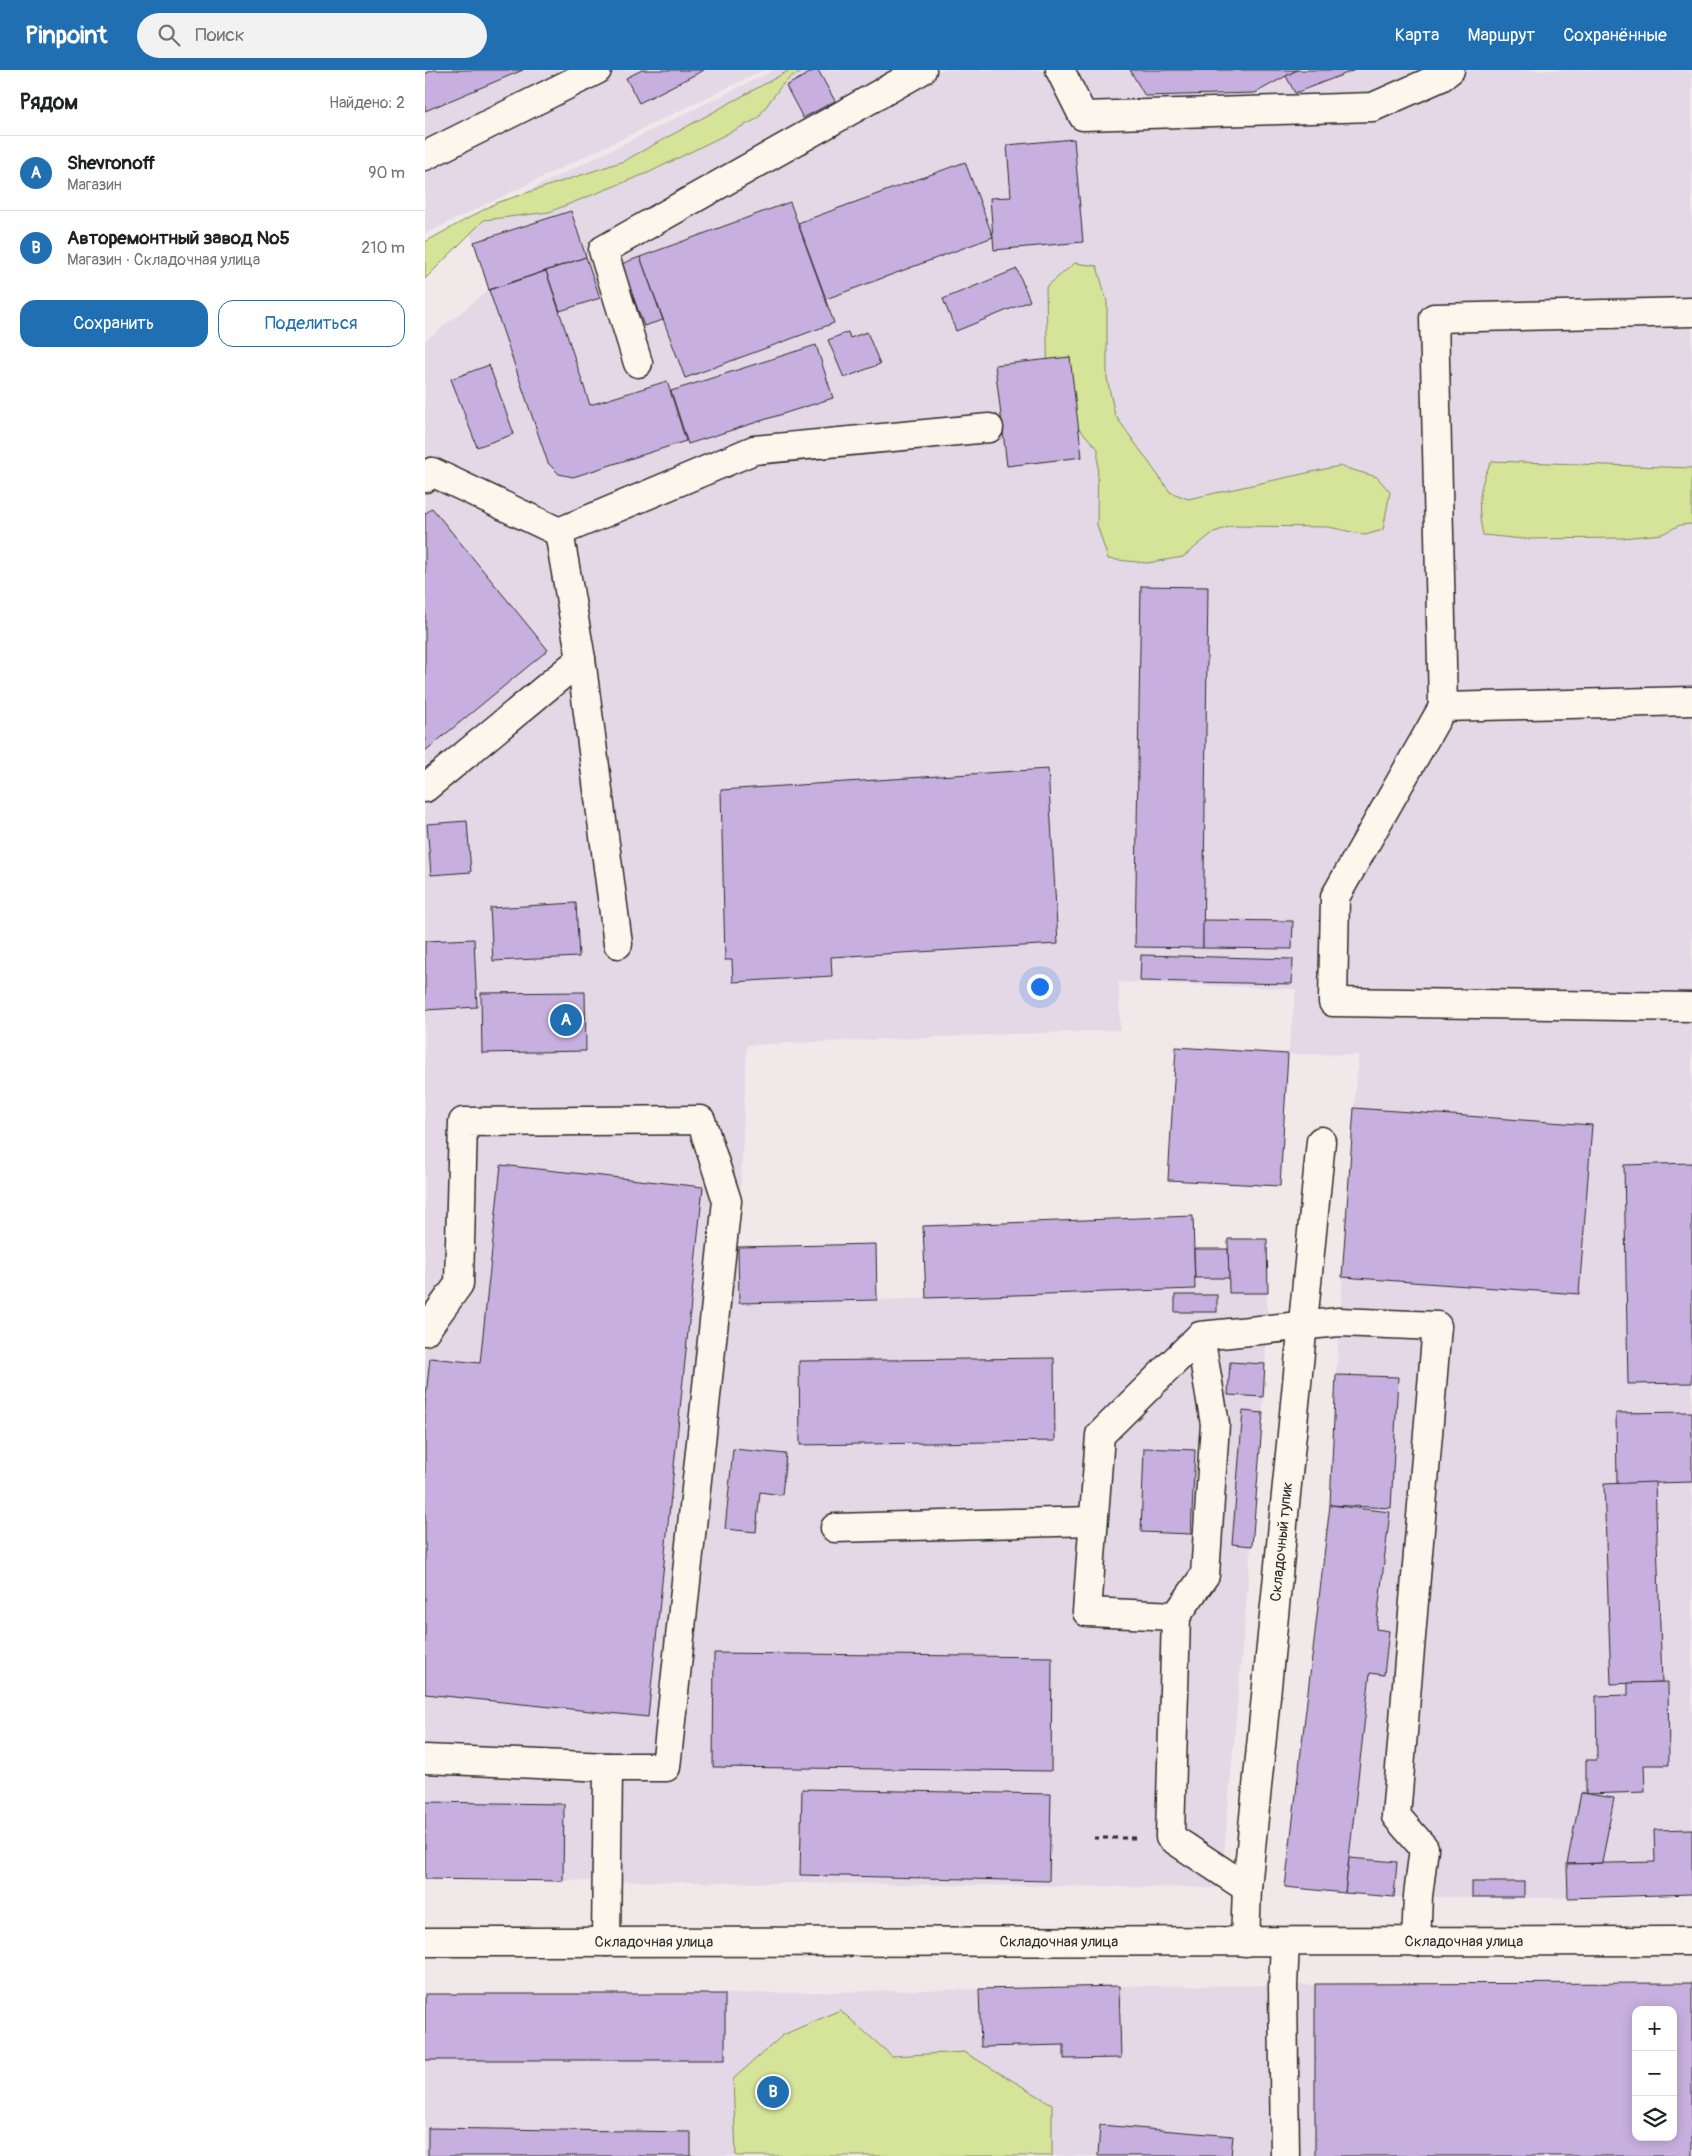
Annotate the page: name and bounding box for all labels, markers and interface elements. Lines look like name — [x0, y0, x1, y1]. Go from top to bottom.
search box — [137, 13, 487, 58]
text: Pinpoint — [25, 21, 107, 50]
icon: search — [155, 21, 183, 49]
text: Поиск — [195, 23, 245, 47]
text: Карта — [1395, 24, 1439, 47]
text: Маршрут — [1467, 24, 1535, 47]
text: Сохранённые — [1563, 24, 1667, 47]
text: Рядом — [20, 89, 78, 116]
text: Найдено: 2 — [329, 93, 405, 113]
text: Shevronoff — [67, 151, 155, 175]
text: A — [31, 163, 41, 183]
text: 90 m — [368, 163, 405, 183]
text: Магазин — [67, 175, 122, 195]
text: Авторемонтный завод №5 — [67, 226, 290, 250]
text: B — [31, 238, 41, 258]
text: 210 m — [361, 238, 405, 258]
text: Магазин · Складочная улица — [67, 250, 260, 270]
button: Сохранить — [20, 300, 208, 347]
button: Поделиться — [218, 300, 405, 347]
your location — [1027, 974, 1053, 1000]
pin: A — [550, 1001, 582, 1039]
street label: Складочный тупик — [1266, 1481, 1297, 1603]
street label: Складочная улица — [1000, 1932, 1118, 1952]
street label: Складочная улица — [1405, 1932, 1523, 1951]
street label: Складочная улица — [595, 1933, 713, 1952]
map controls — [1632, 2006, 1677, 2141]
button: + — [1632, 2006, 1677, 2051]
button: − — [1632, 2051, 1677, 2096]
pin: B — [757, 2073, 789, 2111]
button: layers — [1632, 2096, 1677, 2141]

